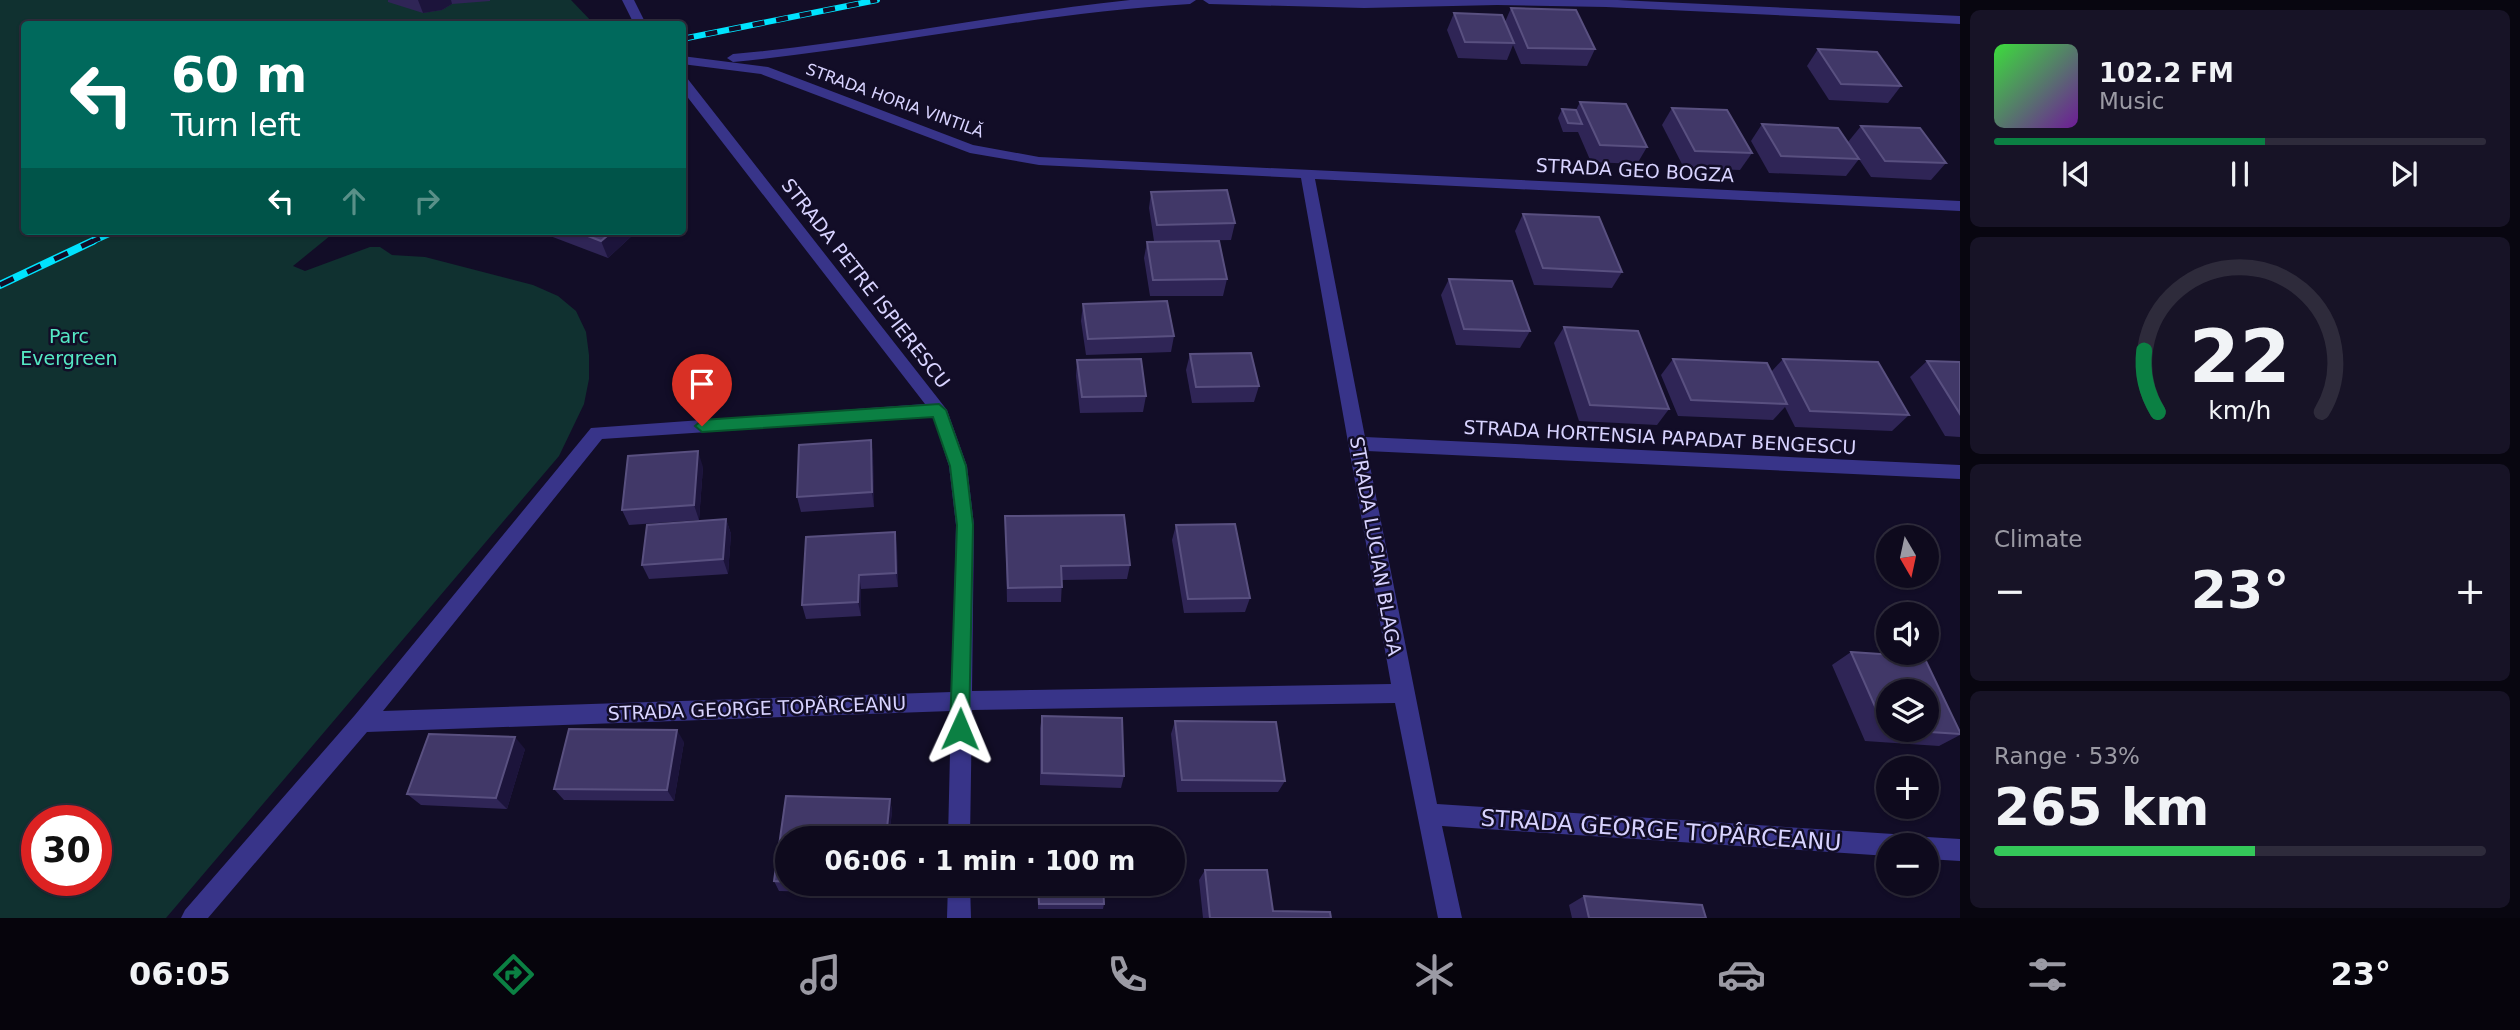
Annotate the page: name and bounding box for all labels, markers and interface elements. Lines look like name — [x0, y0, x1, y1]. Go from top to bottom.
text: 60 m — [171, 47, 307, 104]
icon: left — [56, 49, 147, 140]
text: 102.2 FM — [2099, 58, 2234, 88]
street label: STRADA HORIA VINTILĂ — [803, 59, 986, 142]
text: Music — [2099, 88, 2164, 114]
text: Turn left — [171, 106, 301, 144]
street label: STRADA GEO BOGZA — [1535, 154, 1735, 186]
icon: previous — [2057, 155, 2095, 193]
icon: pause — [2221, 155, 2259, 193]
icon: next — [2385, 155, 2423, 193]
street label: STRADA PETRE ISPIERESCU — [777, 174, 955, 392]
icon: left — [262, 182, 300, 220]
icon: ahead — [335, 182, 373, 220]
icon: right — [408, 182, 446, 220]
text: 22 — [2189, 314, 2291, 399]
park label: Parc Evergreen — [20, 325, 118, 369]
pin — [672, 354, 732, 426]
icon: arrive — [683, 365, 721, 403]
text: km/h — [2208, 395, 2272, 424]
street label: STRADA HORTENSIA PAPADAT BENGESCU — [1463, 416, 1857, 458]
street label: STRADA LUCIAN BLAGA — [1346, 435, 1406, 657]
north arrow — [1876, 525, 1939, 588]
map controls — [1876, 525, 1939, 896]
text: Climate — [1994, 526, 2083, 552]
text: 23° — [2191, 560, 2289, 620]
text: − — [1994, 569, 2026, 613]
text: + — [2454, 569, 2486, 613]
button: sound — [1876, 602, 1939, 665]
button: layers — [1876, 679, 1939, 742]
street label: STRADA GEORGE TOPÂRCEANU — [607, 692, 907, 724]
position arrow — [923, 692, 997, 766]
text: Range · 53% — [1994, 743, 2140, 769]
button: + — [1876, 756, 1939, 819]
text: 265 km — [1994, 777, 2209, 837]
street label: STRADA GEORGE TOPÂRCEANU — [1480, 803, 1842, 856]
speed limit sign: 30 — [21, 805, 112, 896]
button: − — [1876, 833, 1939, 896]
text: 06:06 · 1 min · 100 m — [825, 846, 1135, 876]
icon: directions — [489, 950, 538, 999]
icon: music — [796, 950, 845, 999]
icon: phone — [1103, 950, 1152, 999]
icon: climate — [1410, 950, 1459, 999]
icon: car — [1717, 950, 1766, 999]
icon: filters — [2023, 950, 2072, 999]
text: 06:05 — [129, 955, 231, 993]
text: 23° — [2330, 955, 2391, 993]

